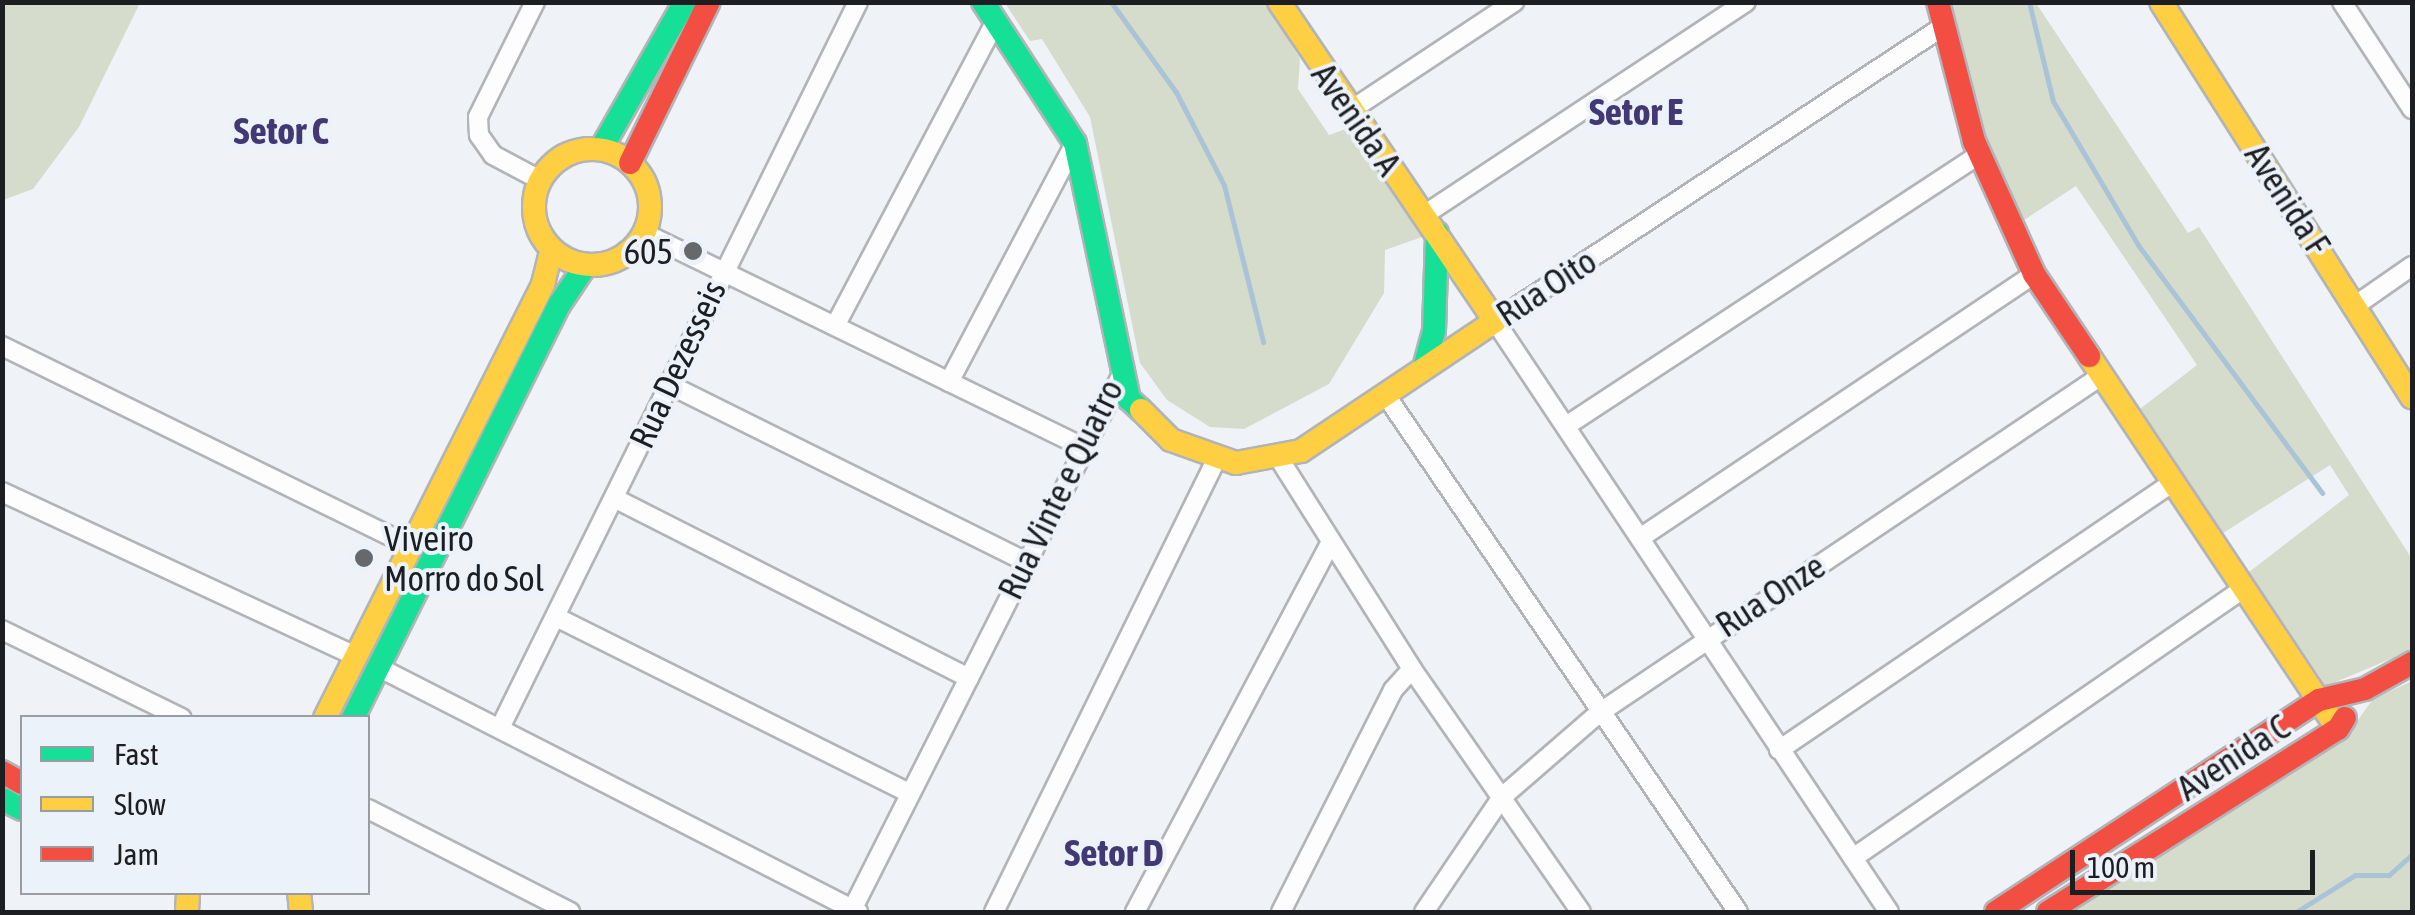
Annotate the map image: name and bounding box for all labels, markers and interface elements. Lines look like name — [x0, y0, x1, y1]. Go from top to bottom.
street label: Avenida A — [1303, 55, 1411, 183]
district label: Setor E — [1589, 89, 1683, 135]
district label: Setor C — [233, 108, 329, 154]
street label: Avenida F — [2237, 136, 2339, 262]
place label: 605 — [624, 230, 673, 272]
street label: Rua Oito — [1488, 239, 1604, 335]
marker: 605 — [682, 240, 704, 262]
street label: Rua Dezesseis — [620, 274, 734, 454]
street label: Rua Vinte e Quatro — [989, 372, 1131, 606]
place label: Viveiro Morro do Sol — [384, 517, 544, 599]
street label: Rua Onze — [1708, 544, 1832, 646]
marker: Viveiro Morro do Sol — [353, 547, 375, 569]
street label: Avenida C — [2169, 705, 2297, 809]
legend — [20, 715, 370, 895]
text: Fast — [114, 737, 159, 771]
text: Slow — [114, 787, 166, 821]
district label: Setor D — [1064, 830, 1164, 876]
scale bar — [2075, 830, 2320, 892]
text: Jam — [114, 837, 159, 871]
text: 100 m — [2087, 850, 2155, 884]

